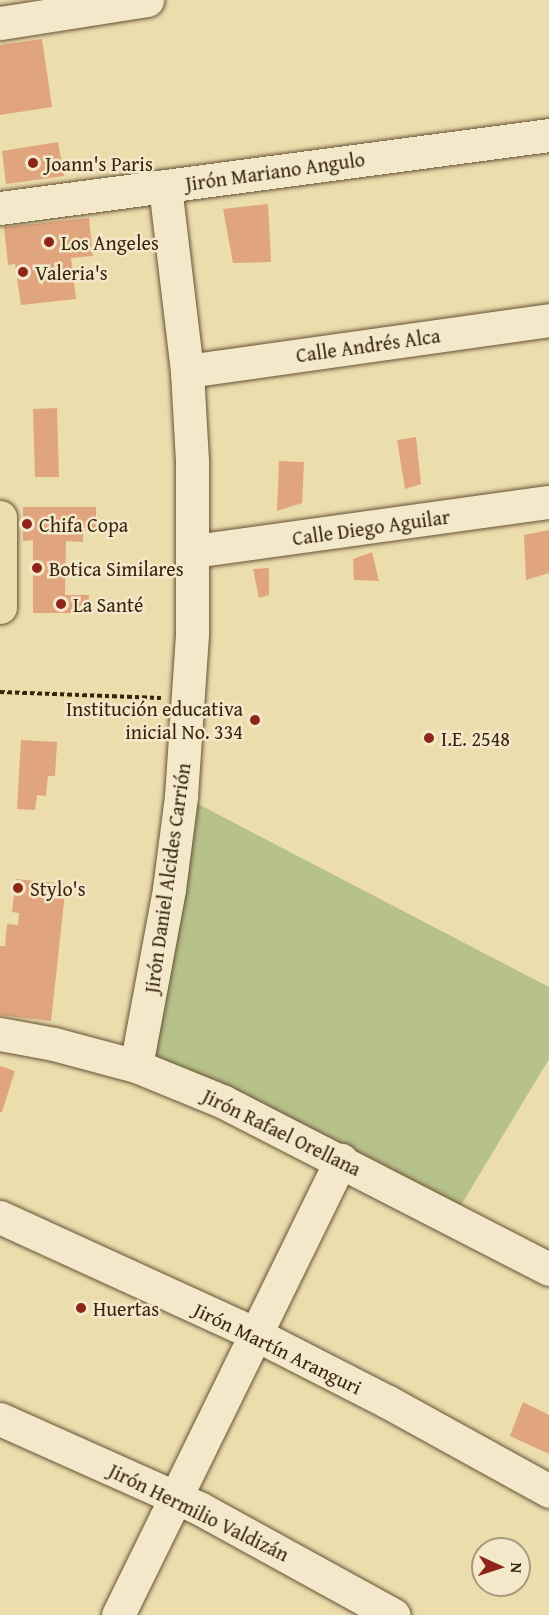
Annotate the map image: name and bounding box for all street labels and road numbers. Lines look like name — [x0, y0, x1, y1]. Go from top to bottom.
street label: Jirón Mariano Angulo — [184, 147, 366, 195]
street label: Calle Andrés Alca — [294, 323, 442, 367]
street label: Calle Diego Aguilar — [291, 504, 451, 550]
street label: Jirón Daniel Alcides Carrión — [139, 761, 195, 995]
street label: Jirón Rafael Orellana — [199, 1083, 365, 1181]
street label: Jirón Martín Aranguri — [190, 1297, 366, 1399]
street label: Jirón Hermilio Valdizán — [105, 1458, 293, 1566]

